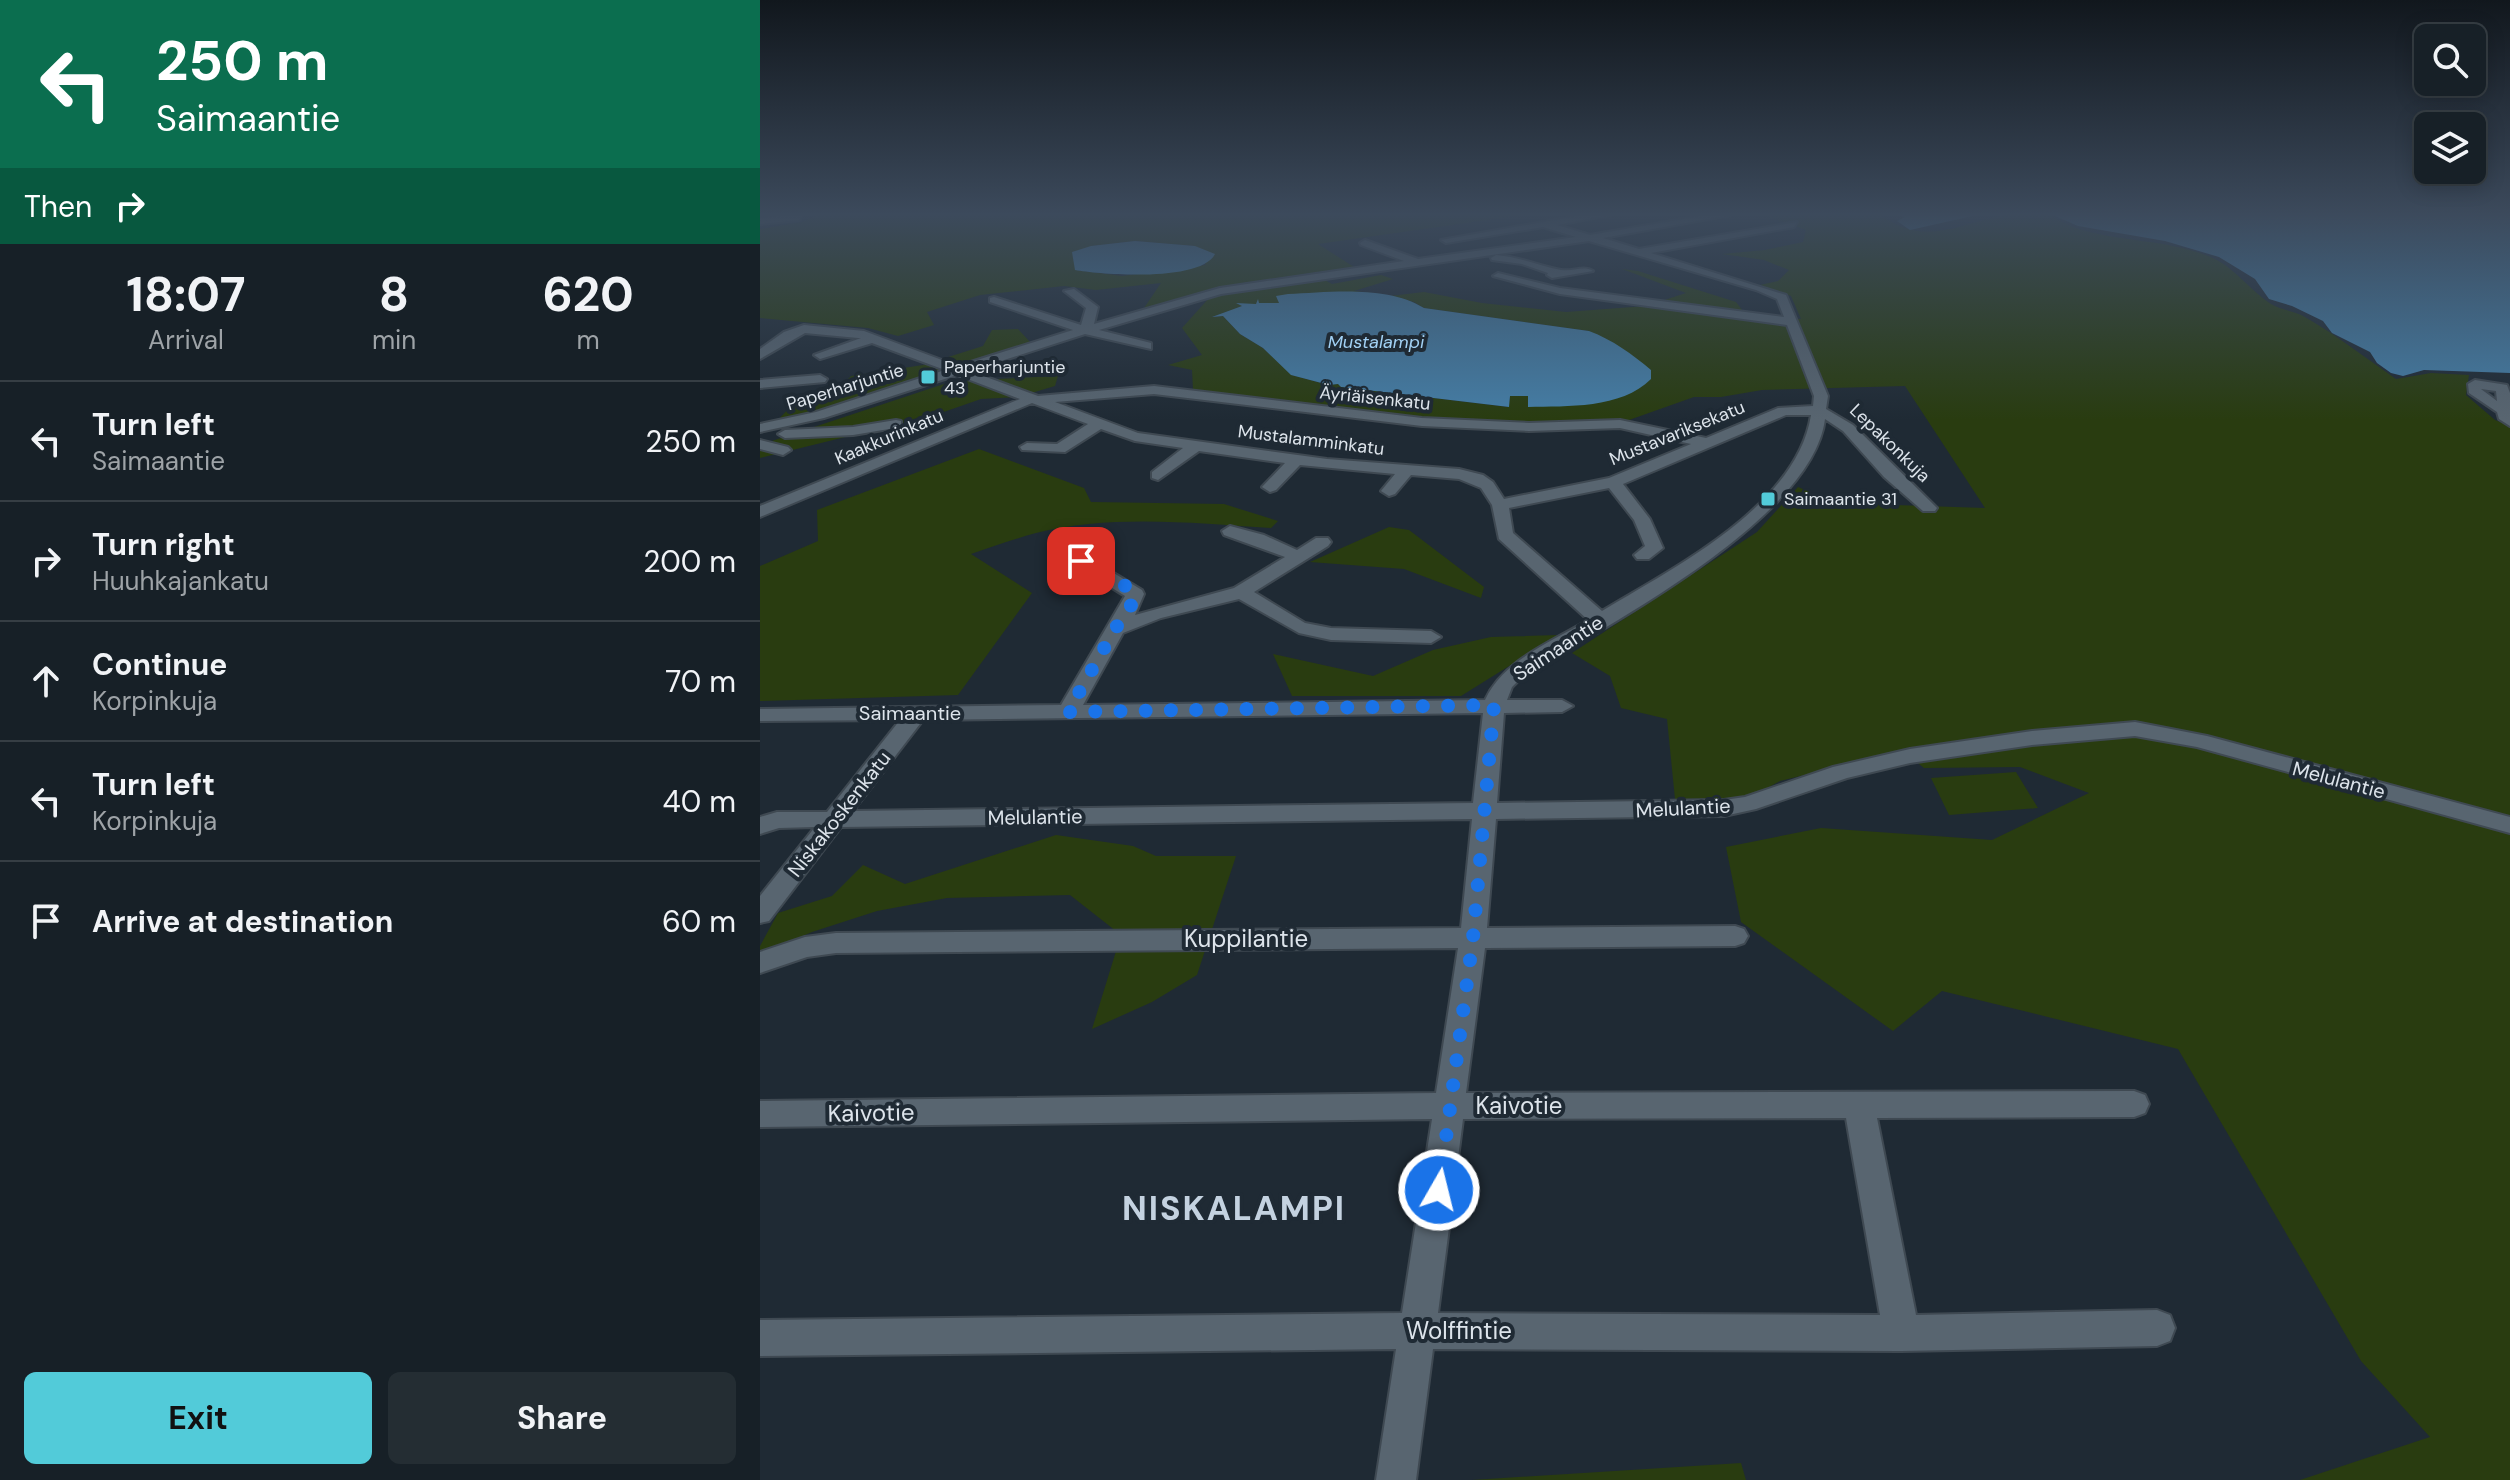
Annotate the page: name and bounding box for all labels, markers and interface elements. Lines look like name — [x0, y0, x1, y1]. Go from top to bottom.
text: 250 m — [156, 24, 328, 97]
map controls — [2414, 24, 2486, 184]
button: search — [2414, 24, 2486, 96]
icon: left — [24, 32, 128, 136]
text: Saimaantie — [156, 95, 340, 142]
button: layers — [2414, 112, 2486, 184]
icon: right — [108, 184, 152, 228]
text: Then — [24, 187, 92, 226]
text: 18:07 — [126, 263, 246, 326]
text: 8 — [379, 263, 409, 326]
text: 620 — [542, 263, 634, 326]
text: Arrival — [148, 323, 224, 357]
text: min — [372, 323, 416, 357]
text: m — [577, 323, 600, 357]
water label: Mustalampi — [1328, 330, 1425, 354]
place label: Paperharjuntie 43 — [944, 355, 1065, 400]
street label: Paperharjuntie — [783, 358, 907, 416]
marker: Paperharjuntie 43 — [919, 368, 937, 386]
street label: Äyriäisenkatu — [1318, 380, 1432, 416]
street label: Mustavariksekatu — [1606, 395, 1748, 471]
street label: Lepakonkuja — [1844, 398, 1936, 488]
street label: Kaakkurinkatu — [831, 403, 947, 471]
text: Turn left — [92, 405, 215, 444]
icon: left — [24, 419, 68, 463]
street label: Mustalamminkatu — [1236, 419, 1386, 461]
text: 250 m — [645, 422, 736, 461]
text: Saimaantie — [92, 444, 225, 478]
place label: Saimaantie 31 — [1784, 487, 1897, 511]
marker: Saimaantie 31 — [1759, 490, 1777, 508]
text: Turn right — [92, 525, 235, 564]
pin — [1047, 527, 1115, 595]
icon: right — [24, 539, 68, 583]
icon: arrive — [1059, 539, 1103, 583]
text: 200 m — [643, 542, 736, 581]
text: Huuhkajankatu — [92, 564, 269, 598]
street label: Saimaantie — [1508, 609, 1608, 687]
text: Continue — [92, 645, 227, 684]
icon: ahead — [24, 659, 68, 703]
text: 70 m — [665, 662, 736, 701]
text: Korpinkuja — [92, 684, 217, 718]
street label: Saimaantie — [859, 700, 961, 726]
street label: Niskakoskenkatu — [782, 746, 896, 882]
street label: Melulantie — [2290, 755, 2388, 805]
text: Turn left — [92, 765, 215, 804]
icon: left — [24, 779, 68, 823]
text: 40 m — [663, 782, 736, 821]
street label: Melulantie — [1635, 793, 1731, 823]
street label: Melulantie — [987, 803, 1083, 831]
text: Korpinkuja — [92, 804, 217, 838]
icon: arrive — [24, 899, 68, 943]
text: Arrive at destination — [92, 902, 393, 941]
text: 60 m — [662, 902, 736, 941]
street label: Kuppilantie — [1184, 923, 1308, 954]
street label: Kaivotie — [1476, 1090, 1562, 1121]
street label: Kaivotie — [827, 1096, 915, 1129]
position arrow — [1397, 1148, 1481, 1232]
district label: NISKALAMPI — [1122, 1186, 1346, 1231]
street label: Wolffintie — [1406, 1315, 1512, 1346]
button: Exit — [24, 1372, 372, 1464]
button: Share — [388, 1372, 736, 1464]

